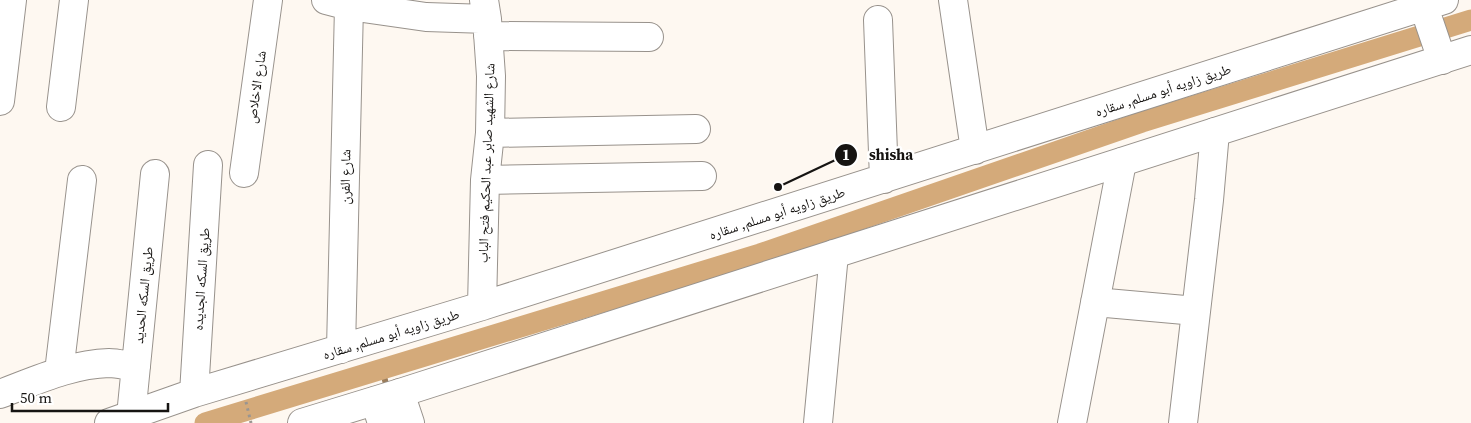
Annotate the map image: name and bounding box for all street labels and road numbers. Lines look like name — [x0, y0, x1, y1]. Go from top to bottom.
street label: شارع الاخلاص — [241, 49, 271, 125]
street label: طريق زاويه أبو مسلم, سقاره — [1092, 59, 1234, 121]
street label: شارع الشهيد صابر عبد الحكيم فتح الباب — [473, 63, 499, 263]
street label: شارع الفرن — [335, 149, 355, 205]
street label: طريق زاويه أبو مسلم, سقاره — [706, 182, 848, 244]
street label: طريق السكه الجديده — [187, 227, 215, 331]
street label: طريق السكه الحديد — [128, 246, 158, 344]
street label: طريق زاويه أبو مسلم, سقاره — [320, 304, 462, 364]

